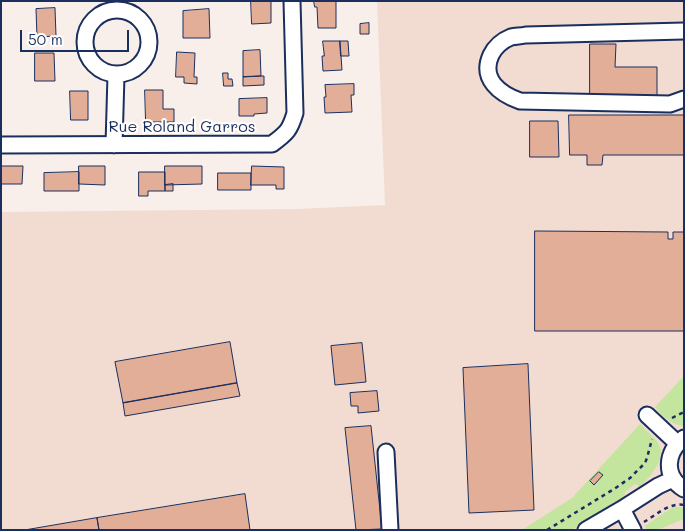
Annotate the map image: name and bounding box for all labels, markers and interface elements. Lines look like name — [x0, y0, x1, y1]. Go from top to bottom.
scale bar — [22, 20, 131, 52]
text: 50 m — [28, 29, 63, 49]
street label: Rue Roland Garros — [108, 117, 256, 137]

